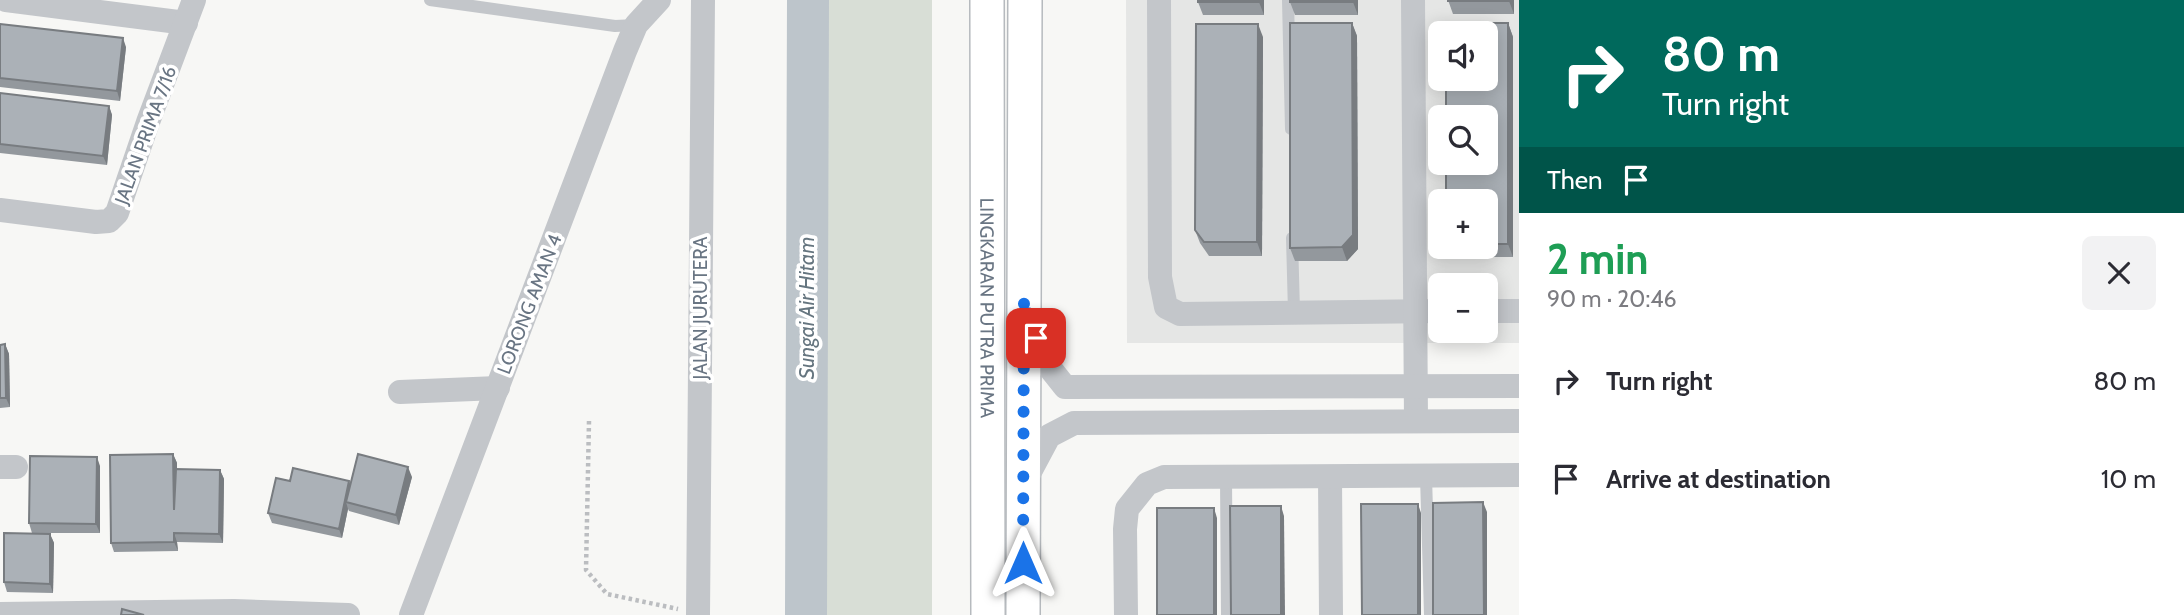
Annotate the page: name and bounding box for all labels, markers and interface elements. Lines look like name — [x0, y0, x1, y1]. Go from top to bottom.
map controls — [1428, 21, 1498, 343]
button: sound — [1428, 21, 1498, 91]
text: 80 m — [1662, 24, 1780, 83]
icon: right — [1547, 28, 1638, 119]
street label: JALAN PRIMA 7/16 — [109, 63, 181, 208]
text: Turn right — [1662, 84, 1789, 123]
button: search — [1428, 105, 1498, 175]
icon: arrive — [1617, 161, 1655, 199]
text: Then — [1547, 164, 1603, 196]
button: + — [1428, 189, 1498, 259]
street label: LINGKARAN PUTRA PRIMA — [975, 198, 999, 419]
street label: LORONG AMAN 4 — [492, 231, 567, 377]
text: 2 min — [1547, 233, 1648, 285]
street label: JALAN JURUTERA — [689, 236, 712, 381]
button: close — [2082, 236, 2156, 310]
water label: Sungai Air Hitam — [794, 237, 819, 379]
button: − — [1428, 273, 1498, 343]
text: 90 m · 20:46 — [1547, 285, 1677, 313]
pin — [1006, 308, 1066, 368]
icon: arrive — [1017, 319, 1055, 357]
icon: right — [1547, 362, 1585, 400]
text: Turn right — [1606, 365, 1712, 397]
text: 80 m — [2093, 365, 2156, 397]
icon: arrive — [1547, 460, 1585, 498]
text: Arrive at destination — [1606, 463, 1831, 495]
text: 10 m — [2101, 463, 2156, 495]
position arrow — [986, 526, 1060, 600]

